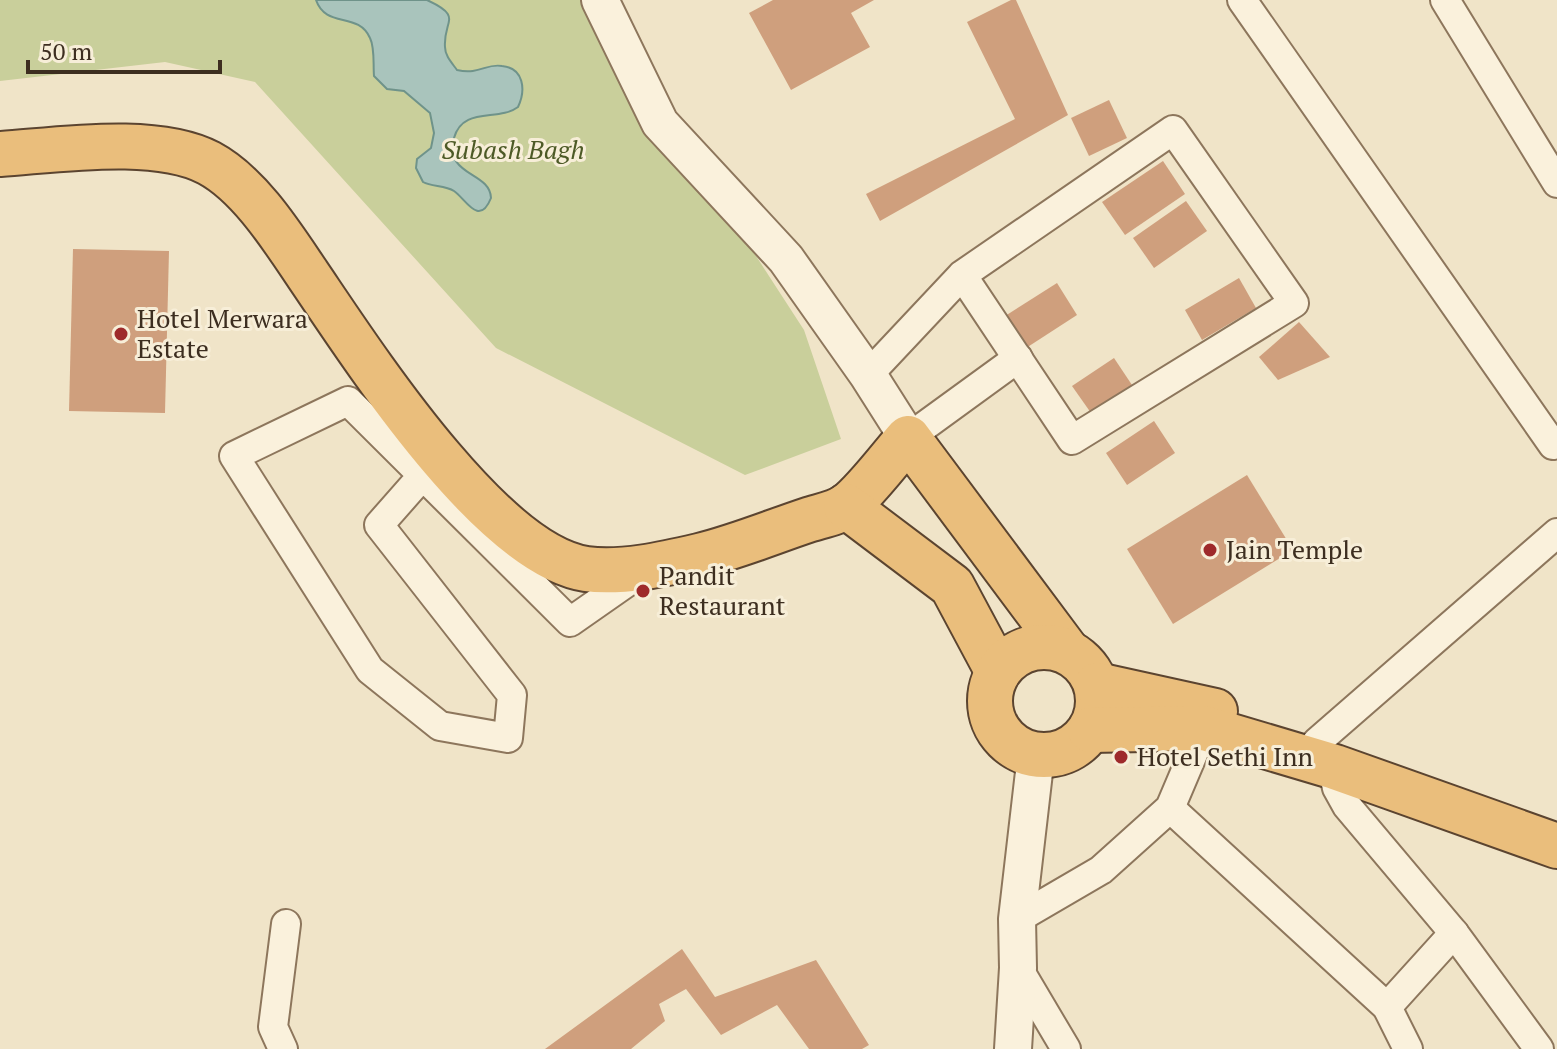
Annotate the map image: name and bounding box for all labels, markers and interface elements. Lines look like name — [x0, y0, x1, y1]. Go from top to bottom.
scale bar — [28, 24, 220, 74]
text: 50 m — [40, 35, 92, 67]
park label: Subash Bagh — [441, 132, 585, 166]
place label: Hotel Merwara Estate — [137, 301, 308, 365]
marker: Hotel Merwara Estate — [112, 325, 130, 343]
place label: Jain Temple — [1226, 532, 1363, 566]
marker: Jain Temple — [1201, 541, 1219, 559]
place label: Pandit Restaurant — [659, 558, 786, 622]
marker: Pandit Restaurant — [634, 582, 652, 600]
place label: Hotel Sethi Inn — [1137, 739, 1313, 773]
marker: Hotel Sethi Inn — [1112, 748, 1130, 766]

